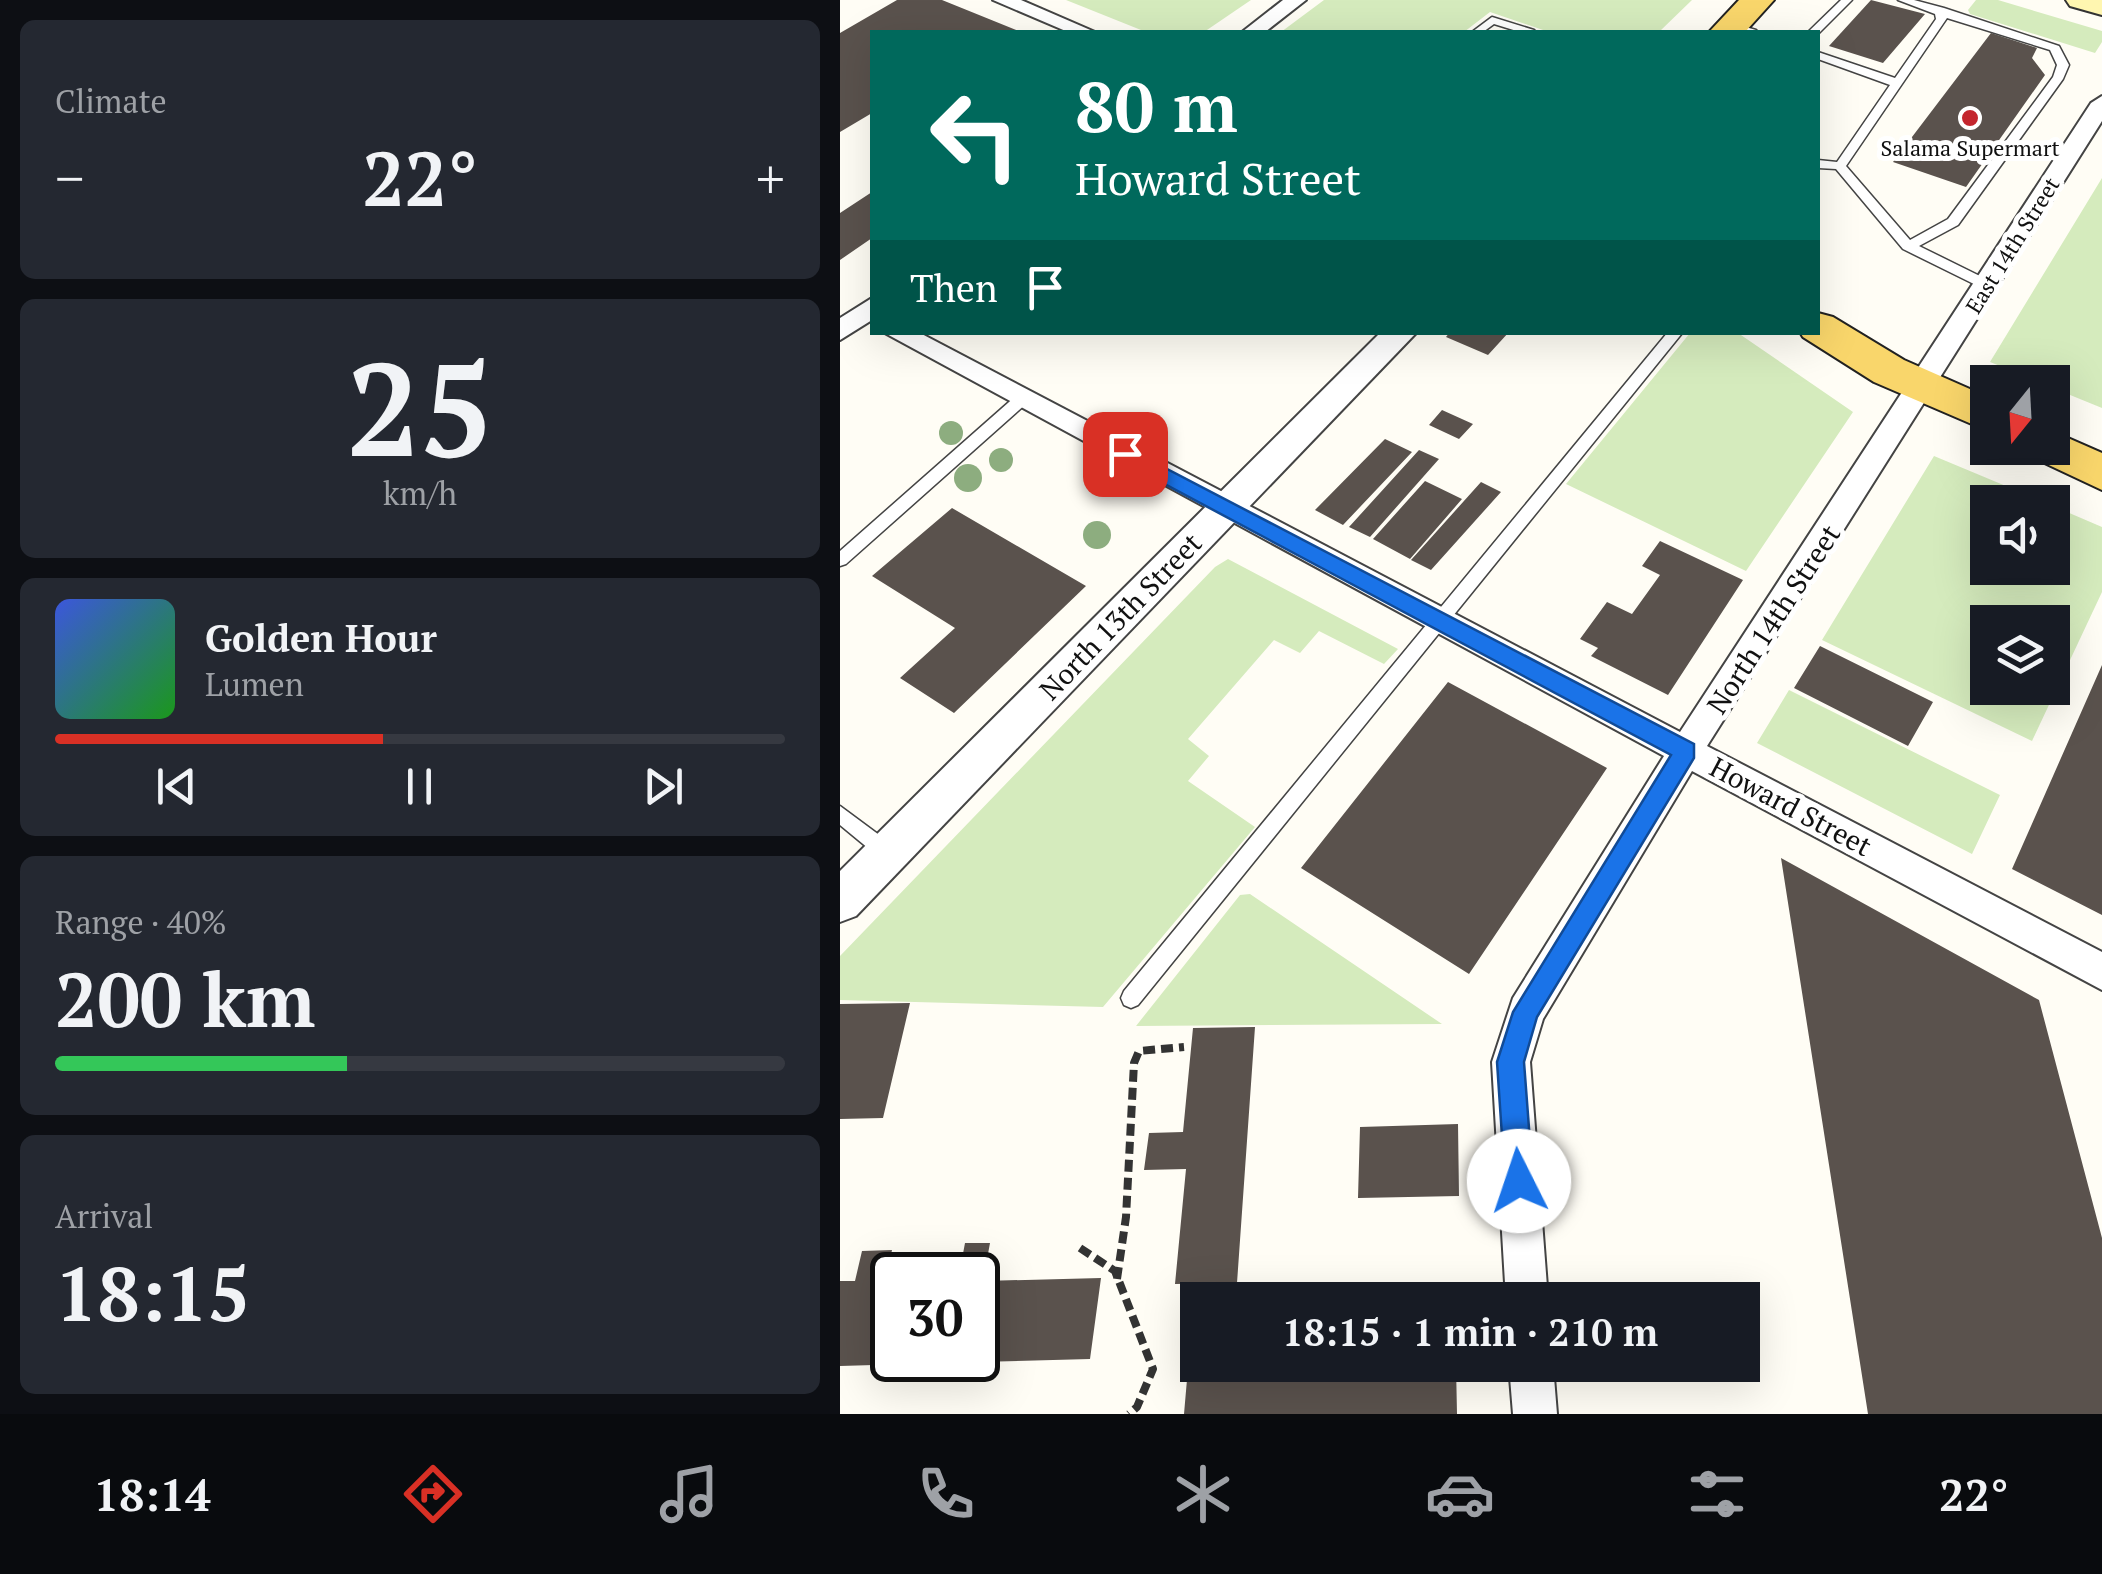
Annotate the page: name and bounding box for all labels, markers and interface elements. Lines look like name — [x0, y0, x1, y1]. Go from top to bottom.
text: 80 m — [1075, 59, 1238, 152]
icon: left — [910, 70, 1040, 200]
text: Climate — [55, 80, 167, 122]
marker: Salama Supermart — [1959, 107, 1981, 129]
text: 22° — [362, 128, 478, 227]
place label: Salama Supermart — [1880, 133, 2060, 162]
text: − — [55, 141, 84, 214]
text: + — [756, 141, 785, 214]
text: Howard Street — [1075, 148, 1361, 208]
street label: East 14th Street — [1958, 171, 2066, 319]
icon: arrive — [1018, 260, 1073, 315]
text: Then — [910, 263, 998, 313]
text: 25 — [347, 321, 493, 493]
north arrow — [1970, 365, 2070, 465]
map controls — [1970, 365, 2070, 705]
pin — [1083, 412, 1168, 497]
icon: arrive — [1098, 427, 1153, 482]
text: km/h — [383, 472, 457, 514]
button: sound — [1970, 485, 2070, 585]
street label: North 14th Street — [1698, 517, 1848, 721]
street label: North 13th Street — [1031, 524, 1210, 707]
button: layers — [1970, 605, 2070, 705]
text: Golden Hour — [205, 613, 437, 663]
text: Lumen — [205, 663, 304, 705]
street label: Howard Street — [1704, 748, 1879, 864]
icon: previous — [149, 759, 204, 814]
icon: pause — [392, 759, 447, 814]
icon: next — [636, 759, 691, 814]
text: Range · 40% — [55, 901, 227, 943]
text: 200 km — [55, 949, 315, 1048]
position arrow — [1467, 1129, 1571, 1233]
text: Arrival — [55, 1195, 153, 1237]
text: 18:15 — [55, 1243, 250, 1342]
speed limit sign: 30 — [870, 1252, 1000, 1382]
text: 18:15 · 1 min · 210 m — [1282, 1307, 1658, 1357]
icon: directions — [398, 1459, 468, 1529]
icon: music — [654, 1459, 724, 1529]
icon: phone — [911, 1459, 981, 1529]
icon: climate — [1168, 1459, 1238, 1529]
icon: car — [1425, 1459, 1495, 1529]
icon: filters — [1682, 1459, 1752, 1529]
text: 18:14 — [93, 1464, 211, 1524]
text: 22° — [1939, 1464, 2008, 1524]

